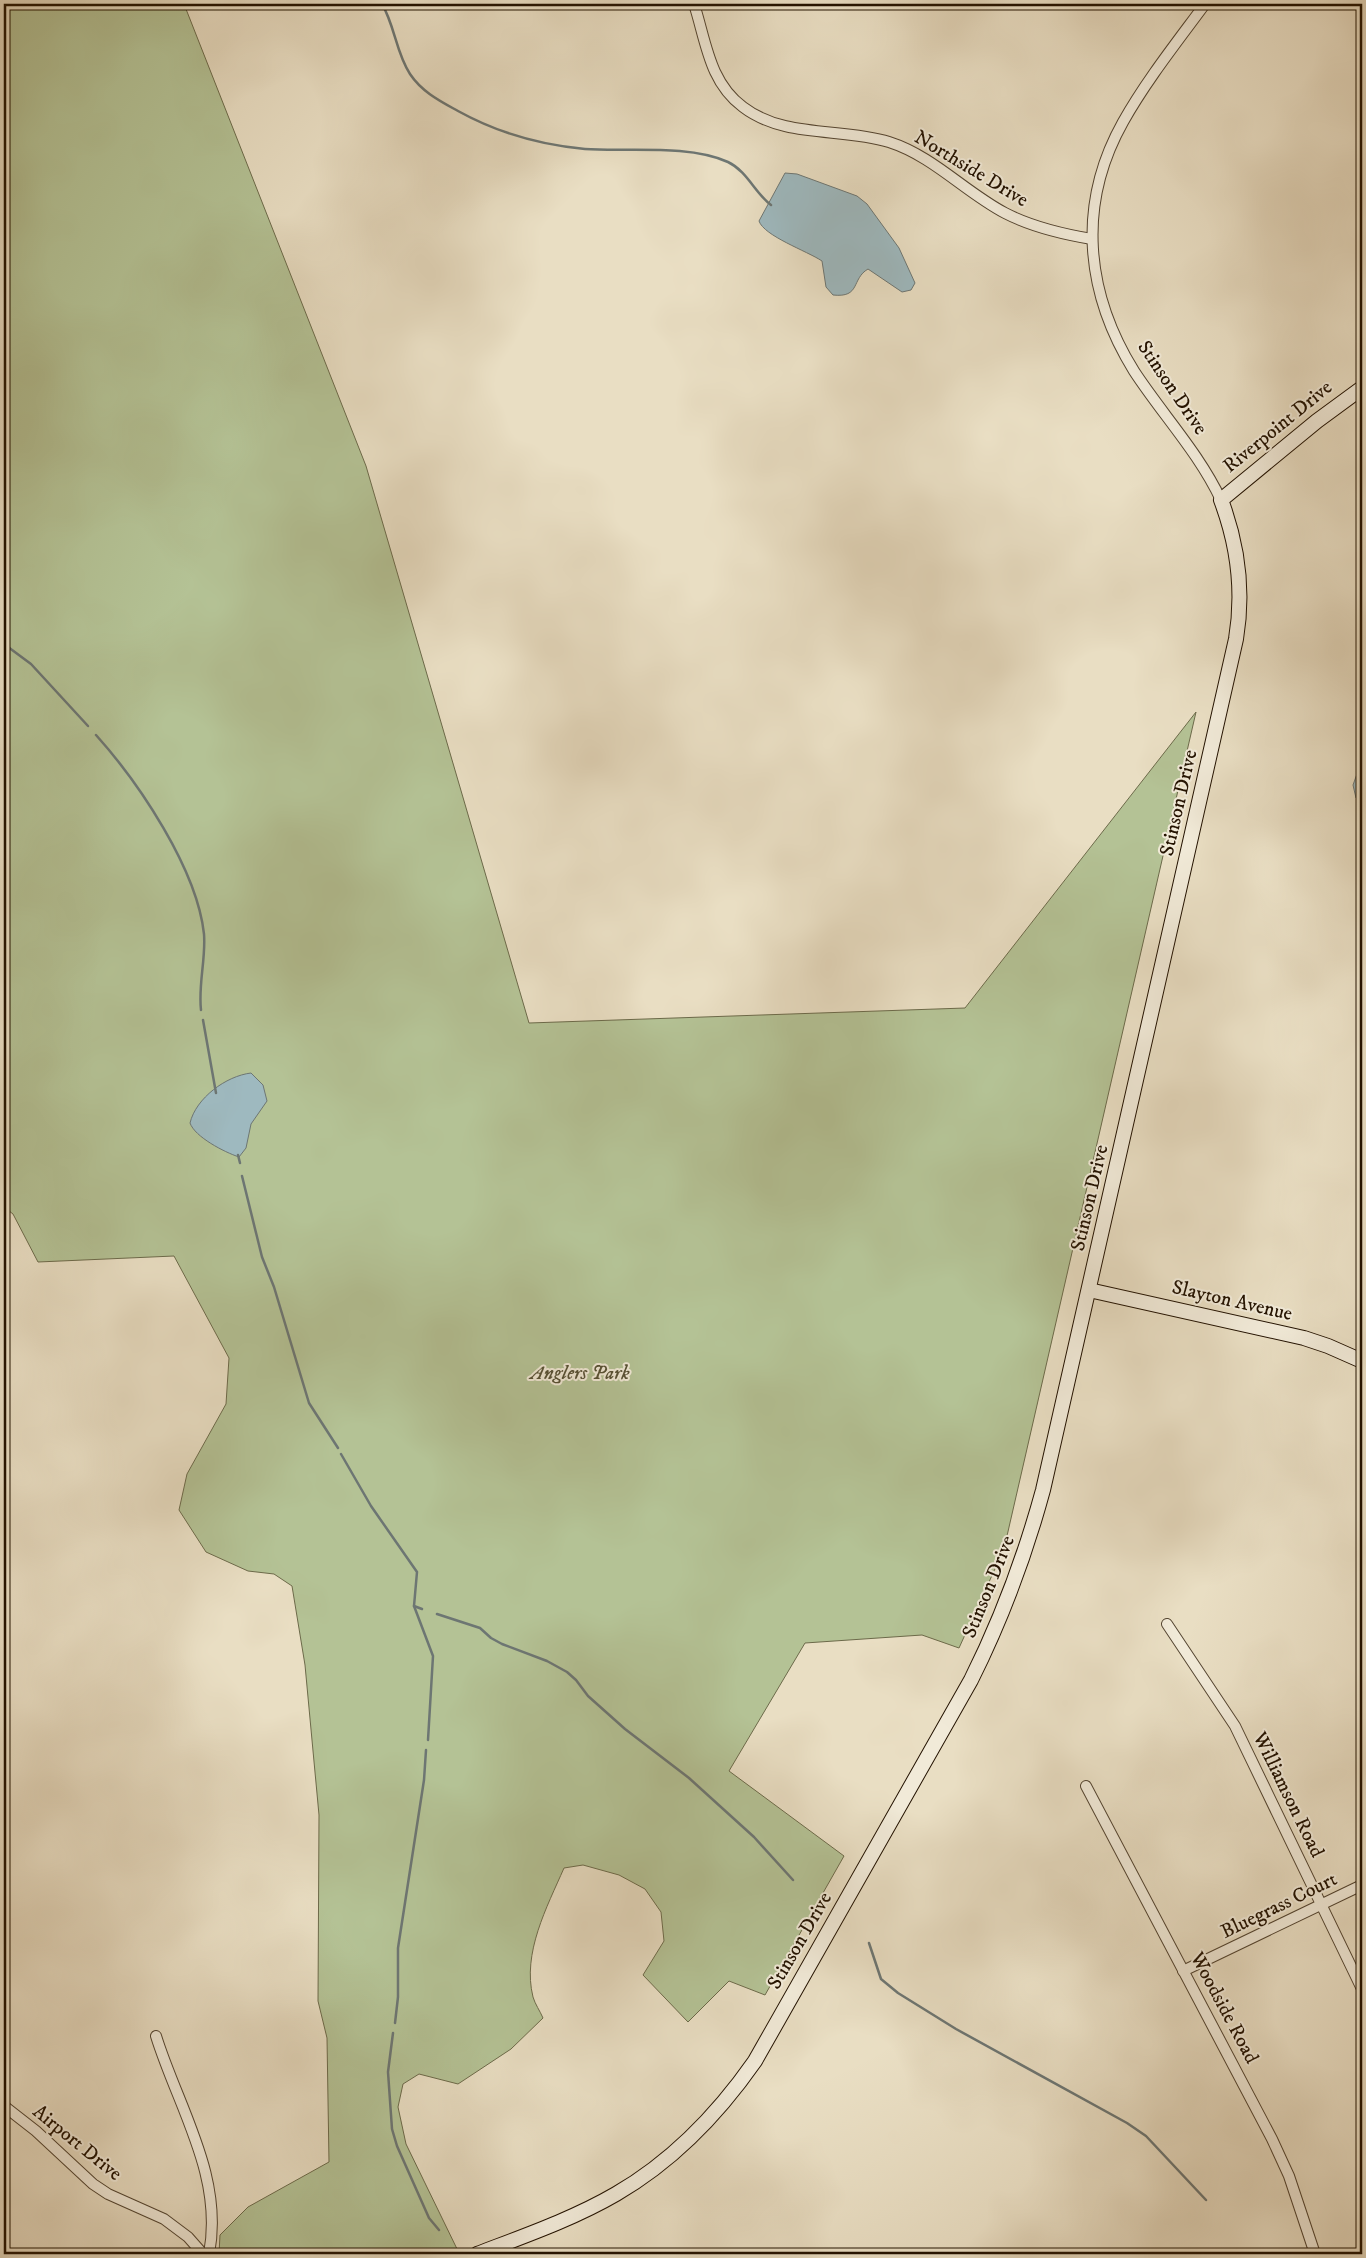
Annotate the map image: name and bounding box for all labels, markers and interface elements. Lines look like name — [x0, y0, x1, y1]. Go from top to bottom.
street label: Northside Drive — [909, 125, 1033, 213]
street label: Stinson Drive — [1131, 336, 1213, 440]
street label: Riverpoint Drive — [1218, 375, 1338, 479]
street label: Stinson Drive — [1155, 747, 1203, 859]
street label: Stinson Drive — [1066, 1142, 1114, 1254]
street label: Slayton Avenue — [1169, 1275, 1295, 1327]
park label: Anglers Park — [528, 1361, 630, 1386]
street label: Stinson Drive — [957, 1532, 1021, 1642]
street label: Williamson Road — [1246, 1727, 1329, 1862]
street label: Bluegrass Court — [1217, 1867, 1341, 1945]
street label: Stinson Drive — [762, 1888, 838, 1994]
street label: Woodside Road — [1184, 1947, 1264, 2068]
street label: Airport Drive — [27, 2099, 127, 2187]

